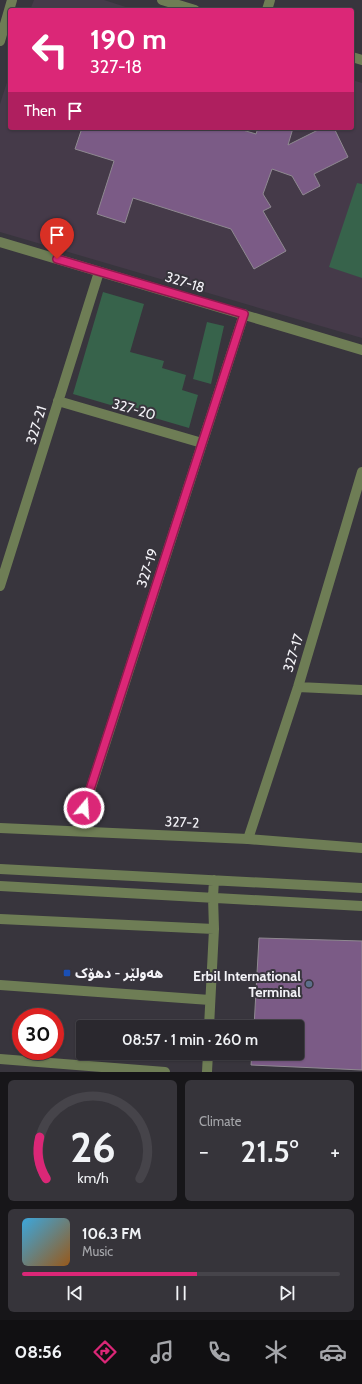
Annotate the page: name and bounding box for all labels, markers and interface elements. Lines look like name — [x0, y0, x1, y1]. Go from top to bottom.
text: 190 m — [90, 22, 166, 56]
icon: left — [24, 24, 76, 76]
text: 327-18 — [90, 56, 142, 78]
icon: arrive — [64, 100, 86, 122]
text: Then — [24, 102, 56, 120]
pin — [40, 218, 74, 259]
icon: arrive — [46, 224, 68, 246]
street label: 327-18 — [163, 267, 207, 297]
street label: 327-20 — [110, 394, 158, 424]
street label: 327-21 — [22, 404, 50, 446]
street label: 327-19 — [132, 546, 162, 590]
street label: 327-17 — [279, 632, 307, 674]
position arrow — [63, 787, 105, 829]
street label: 327-2 — [164, 812, 200, 832]
place label: هەولێر - دهۆک — [75, 964, 163, 982]
place label: Erbil International Terminal — [193, 967, 301, 1001]
marker: هەولێر - دهۆک — [62, 968, 72, 978]
marker: Erbil International Terminal — [304, 979, 314, 989]
speed limit sign: 30 — [12, 1008, 64, 1060]
text: 08:57 · 1 min · 260 m — [122, 1031, 258, 1049]
text: Climate — [199, 1113, 241, 1129]
text: 26 — [70, 1121, 115, 1171]
text: 21.5° — [241, 1133, 298, 1170]
text: − — [199, 1138, 209, 1165]
text: + — [330, 1138, 340, 1165]
text: km/h — [77, 1168, 108, 1186]
text: 106.3 FM — [82, 1225, 141, 1243]
text: Music — [82, 1243, 113, 1259]
icon: previous — [64, 1282, 86, 1304]
icon: pause — [170, 1282, 192, 1304]
icon: next — [276, 1282, 298, 1304]
icon: directions — [91, 1338, 119, 1366]
icon: music — [148, 1338, 176, 1366]
icon: phone — [205, 1338, 233, 1366]
icon: climate — [262, 1338, 290, 1366]
icon: car — [319, 1338, 347, 1366]
text: 08:56 — [15, 1341, 62, 1363]

